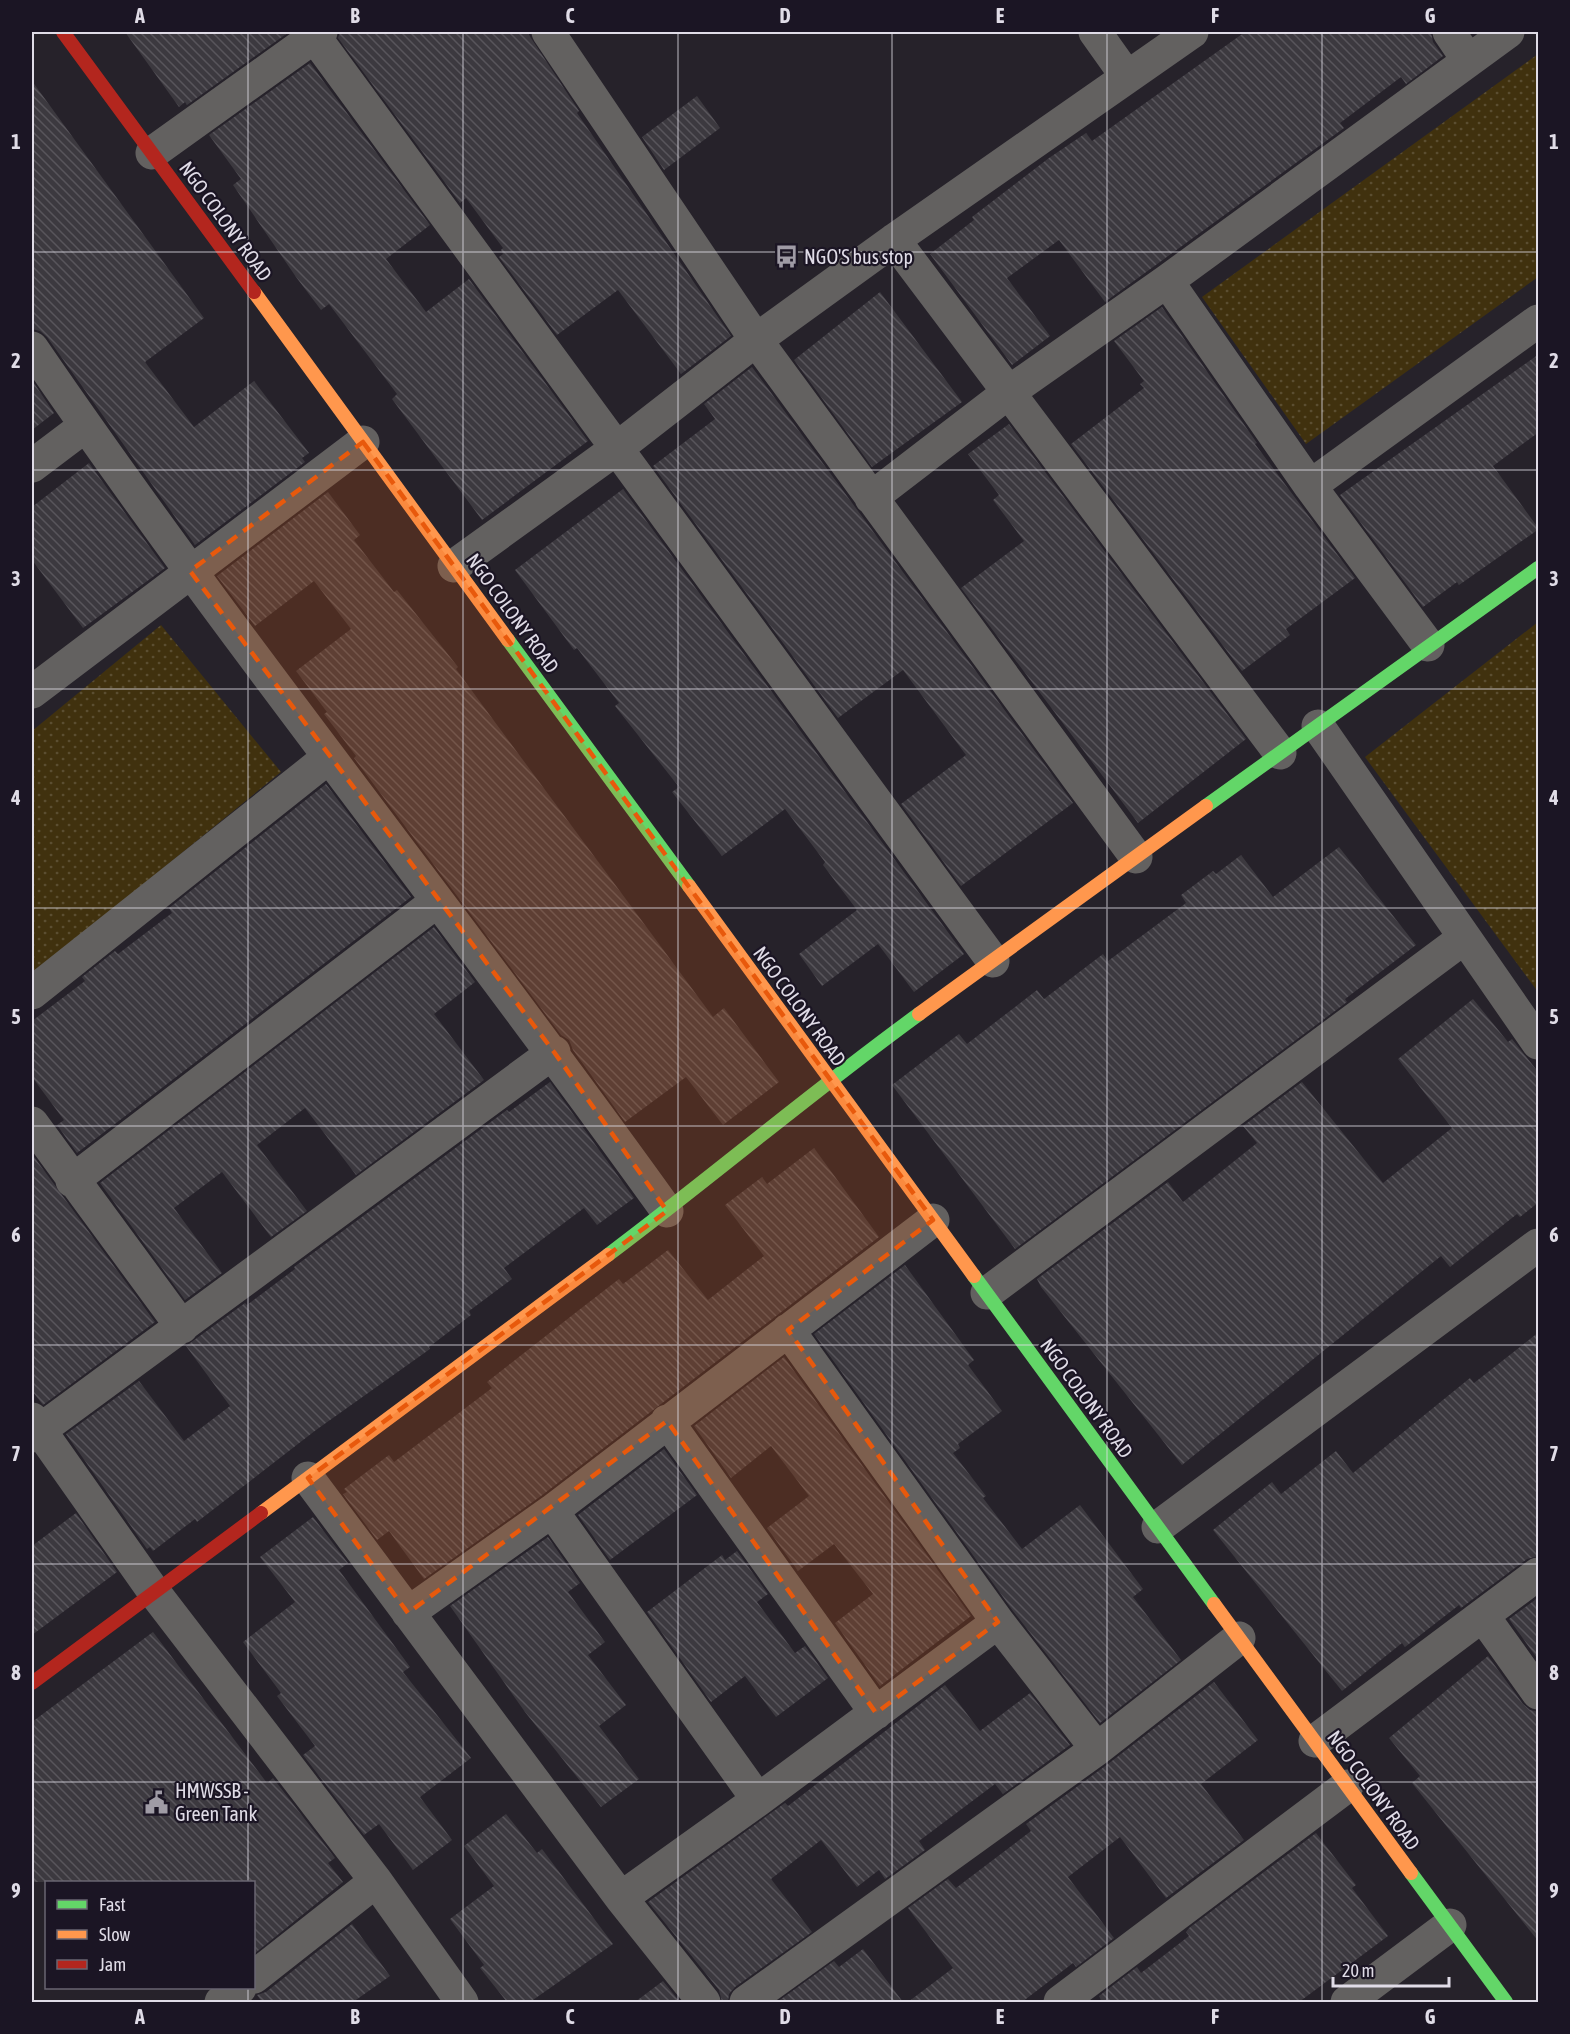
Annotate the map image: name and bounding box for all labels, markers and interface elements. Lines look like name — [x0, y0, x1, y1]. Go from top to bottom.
text: A — [134, 4, 145, 27]
text: B — [350, 4, 360, 27]
text: C — [566, 4, 575, 27]
text: D — [779, 4, 791, 27]
text: E — [996, 4, 1005, 27]
text: F — [1211, 4, 1219, 27]
text: G — [1425, 4, 1436, 27]
text: 1 — [11, 130, 21, 153]
text: 1 — [1549, 130, 1559, 153]
street label: NGO COLONY ROAD — [175, 157, 277, 285]
bus stop icon: NGO'S bus stop — [773, 243, 799, 269]
place label: NGO'S bus stop — [804, 245, 913, 268]
text: 2 — [11, 349, 21, 372]
text: 2 — [1549, 349, 1559, 372]
street label: NGO COLONY ROAD — [462, 549, 564, 677]
text: 3 — [11, 567, 21, 590]
text: 3 — [1549, 567, 1559, 590]
text: 4 — [10, 786, 21, 809]
text: 4 — [1548, 786, 1559, 809]
street label: NGO COLONY ROAD — [749, 942, 851, 1070]
text: 5 — [11, 1005, 21, 1028]
text: 5 — [1549, 1005, 1559, 1028]
text: 6 — [11, 1223, 21, 1246]
text: 6 — [1549, 1223, 1559, 1246]
street label: NGO COLONY ROAD — [1036, 1334, 1138, 1462]
text: 7 — [11, 1442, 21, 1465]
text: 7 — [1549, 1442, 1559, 1465]
text: 8 — [11, 1661, 21, 1684]
text: 8 — [1549, 1661, 1559, 1684]
street label: NGO COLONY ROAD — [1323, 1726, 1425, 1854]
place label: HMWSSB - Green Tank — [175, 1779, 257, 1825]
public building icon: HMWSSB - Green Tank — [144, 1789, 170, 1815]
text: 9 — [11, 1879, 21, 1902]
text: 9 — [1549, 1879, 1559, 1902]
legend — [45, 1881, 255, 1989]
text: Fast — [99, 1894, 126, 1915]
text: Slow — [99, 1924, 130, 1945]
scale bar — [1333, 1950, 1448, 1988]
text: Jam — [99, 1954, 126, 1975]
text: 20 m — [1342, 1960, 1374, 1981]
text: A — [134, 2005, 145, 2028]
text: B — [350, 2005, 360, 2028]
text: C — [566, 2005, 575, 2028]
text: D — [779, 2005, 791, 2028]
text: E — [996, 2005, 1005, 2028]
text: F — [1211, 2005, 1219, 2028]
text: G — [1425, 2005, 1436, 2028]

